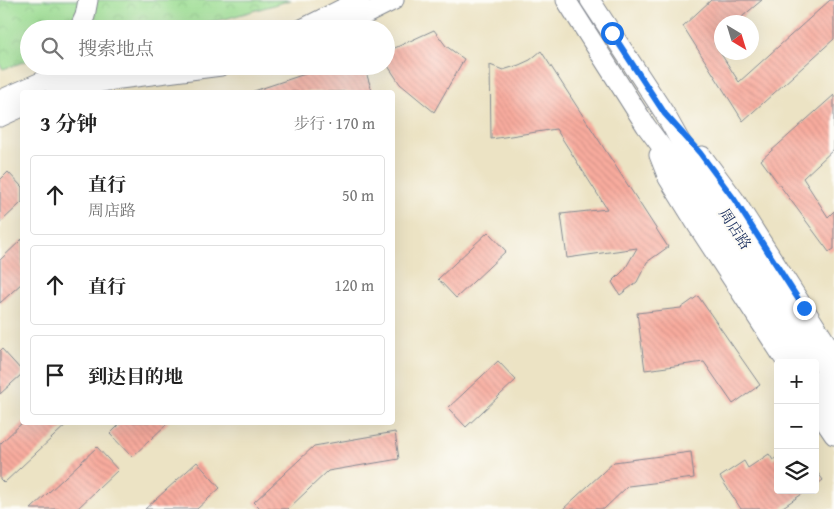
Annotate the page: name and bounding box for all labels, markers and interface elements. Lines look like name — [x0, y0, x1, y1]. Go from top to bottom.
north arrow — [714, 15, 759, 60]
search box — [20, 20, 395, 75]
route start — [601, 22, 624, 45]
icon: search — [38, 34, 66, 62]
text: 搜索地点 — [78, 34, 154, 62]
text: 3 分钟 — [40, 108, 98, 139]
text: 步行 · 170 m — [294, 111, 375, 135]
text: 直行 — [88, 170, 126, 198]
icon: ahead — [41, 181, 69, 209]
text: 50 m — [342, 183, 374, 207]
text: 周店路 — [88, 198, 136, 222]
street label: 周店路 — [714, 204, 756, 253]
icon: ahead — [41, 271, 69, 299]
text: 直行 — [88, 272, 126, 300]
text: 120 m — [334, 273, 374, 297]
route end — [793, 297, 816, 320]
map controls — [774, 359, 819, 494]
button: + — [774, 359, 819, 404]
icon: arrive — [41, 361, 69, 389]
text: 到达目的地 — [88, 362, 183, 390]
button: − — [774, 404, 819, 449]
button: layers — [774, 449, 819, 494]

